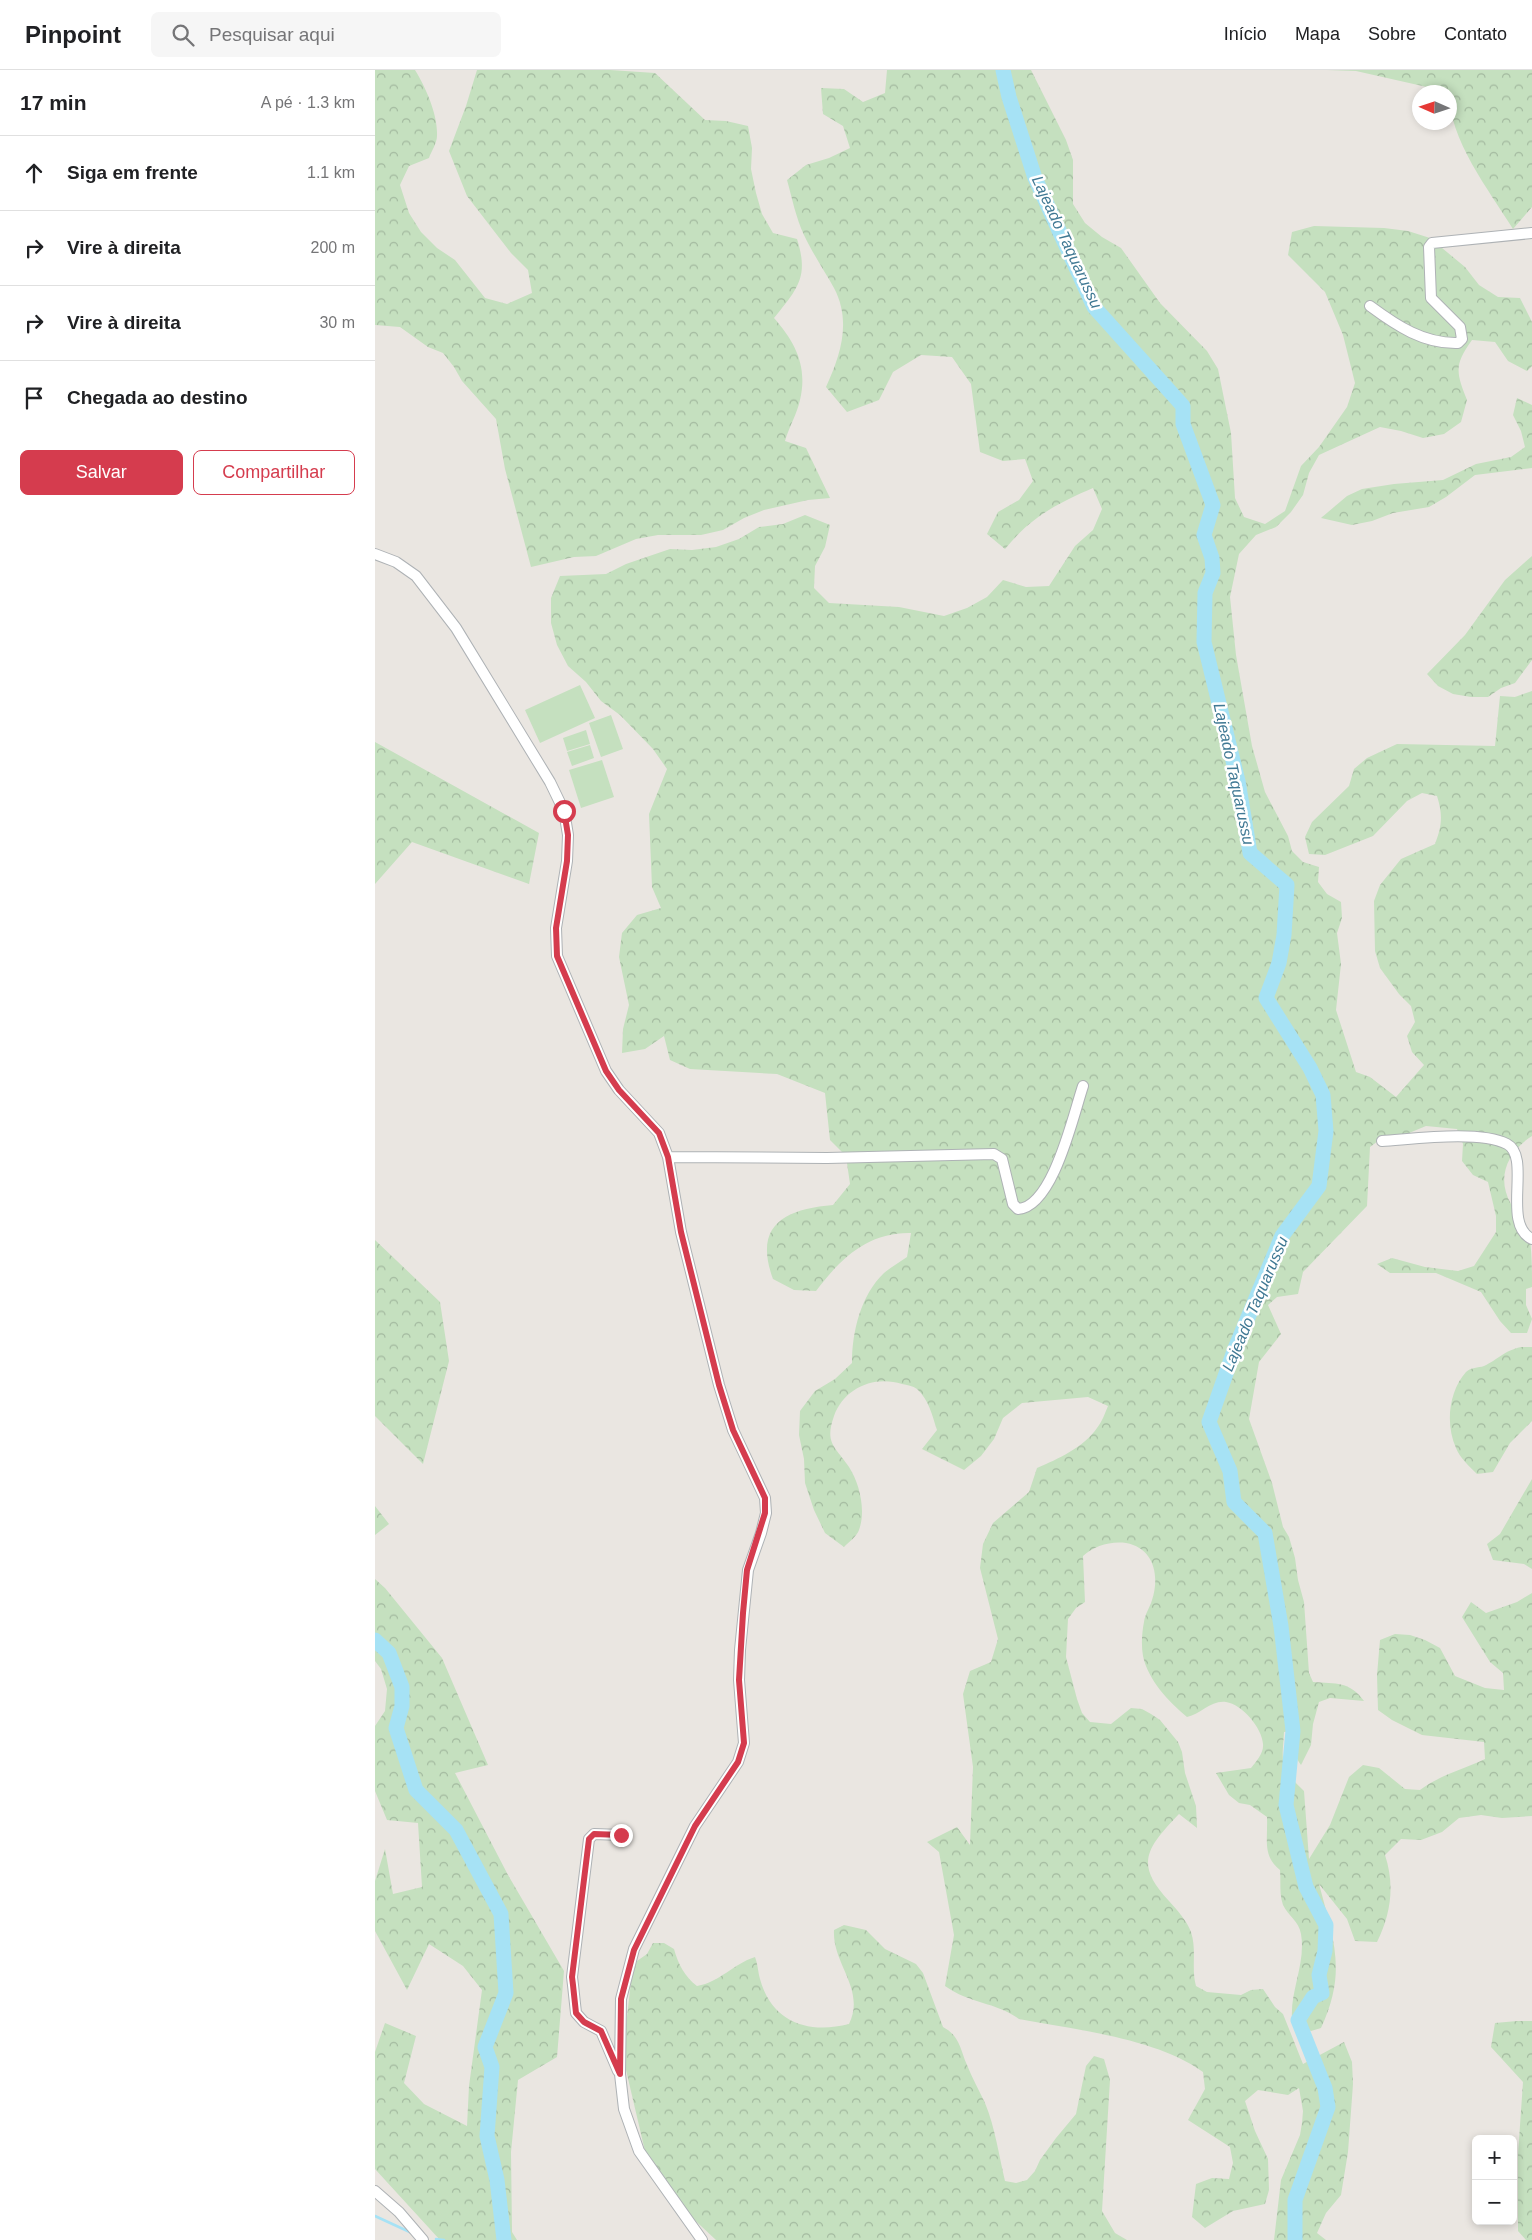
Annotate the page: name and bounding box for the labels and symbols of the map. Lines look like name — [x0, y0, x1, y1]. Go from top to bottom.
north arrow — [1412, 85, 1457, 130]
water label: Lajeado Taquarussu — [1029, 173, 1105, 311]
water label: Lajeado Taquarussu — [1211, 702, 1257, 846]
route start — [553, 800, 576, 823]
water label: Lajeado Taquarussu — [1219, 1234, 1291, 1374]
route end — [610, 1824, 633, 1847]

